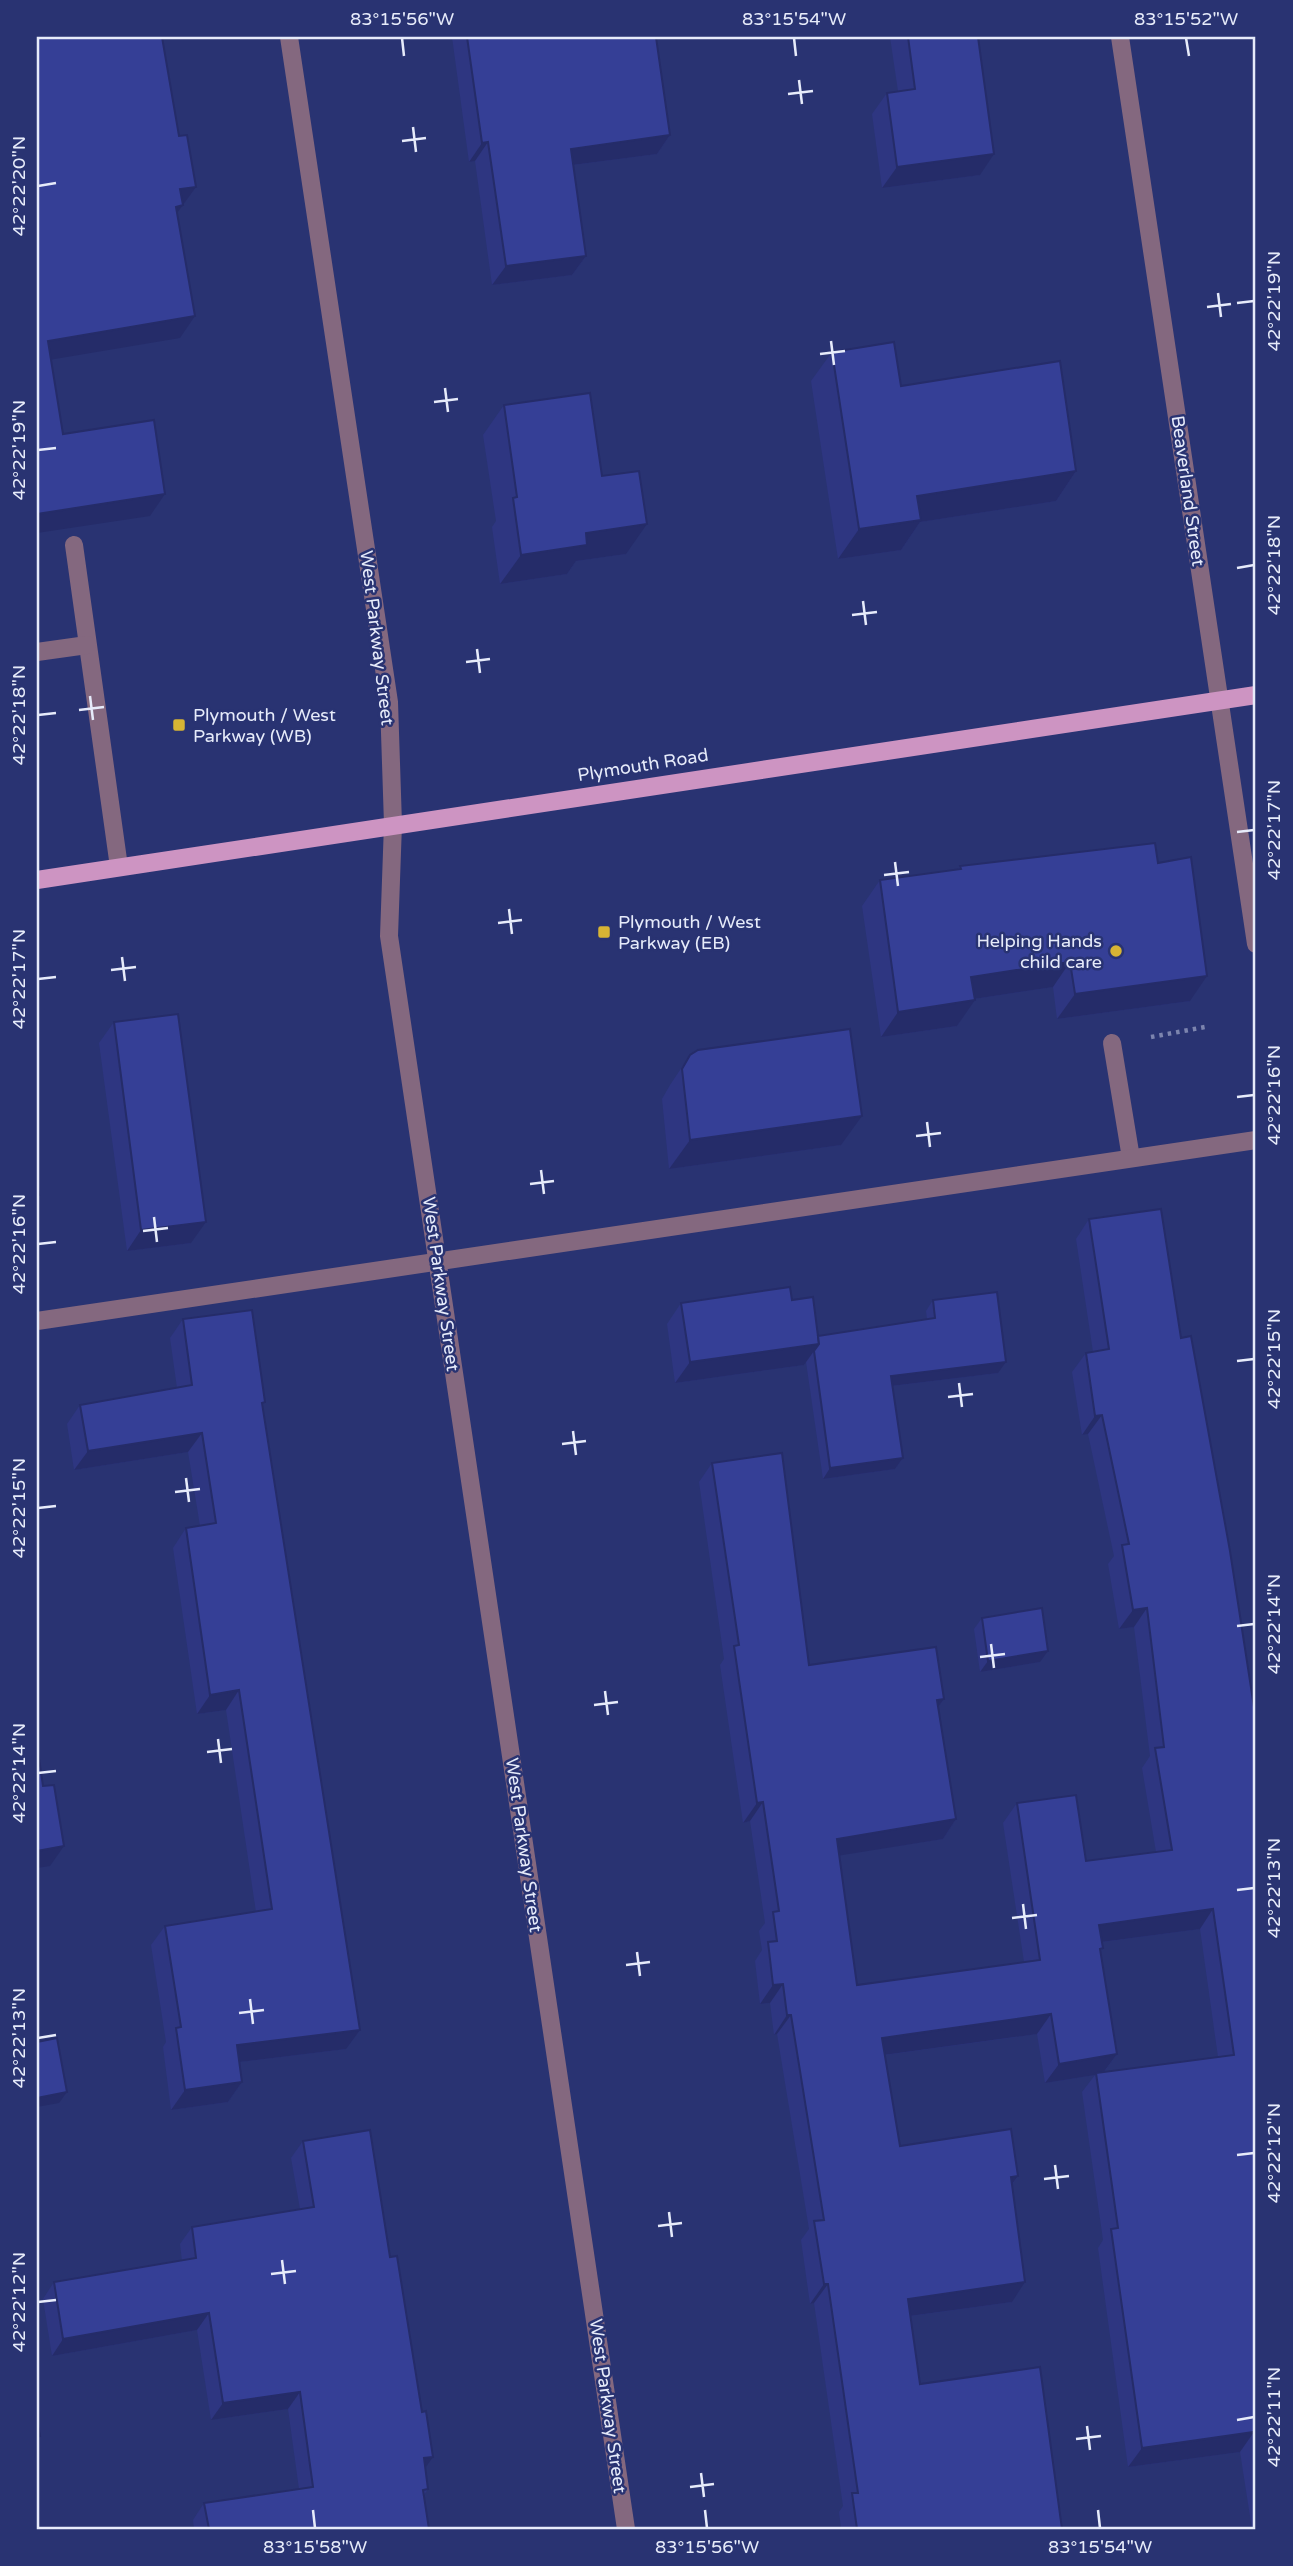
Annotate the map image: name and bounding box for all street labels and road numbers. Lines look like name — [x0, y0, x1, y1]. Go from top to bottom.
street label: Beaverland Street — [1167, 414, 1209, 568]
street label: West Parkway Street — [355, 549, 399, 727]
street label: Plymouth Road — [576, 744, 710, 786]
street label: West Parkway Street — [418, 1195, 464, 1373]
street label: West Parkway Street — [501, 1756, 547, 1934]
street label: West Parkway Street — [585, 2317, 631, 2495]

